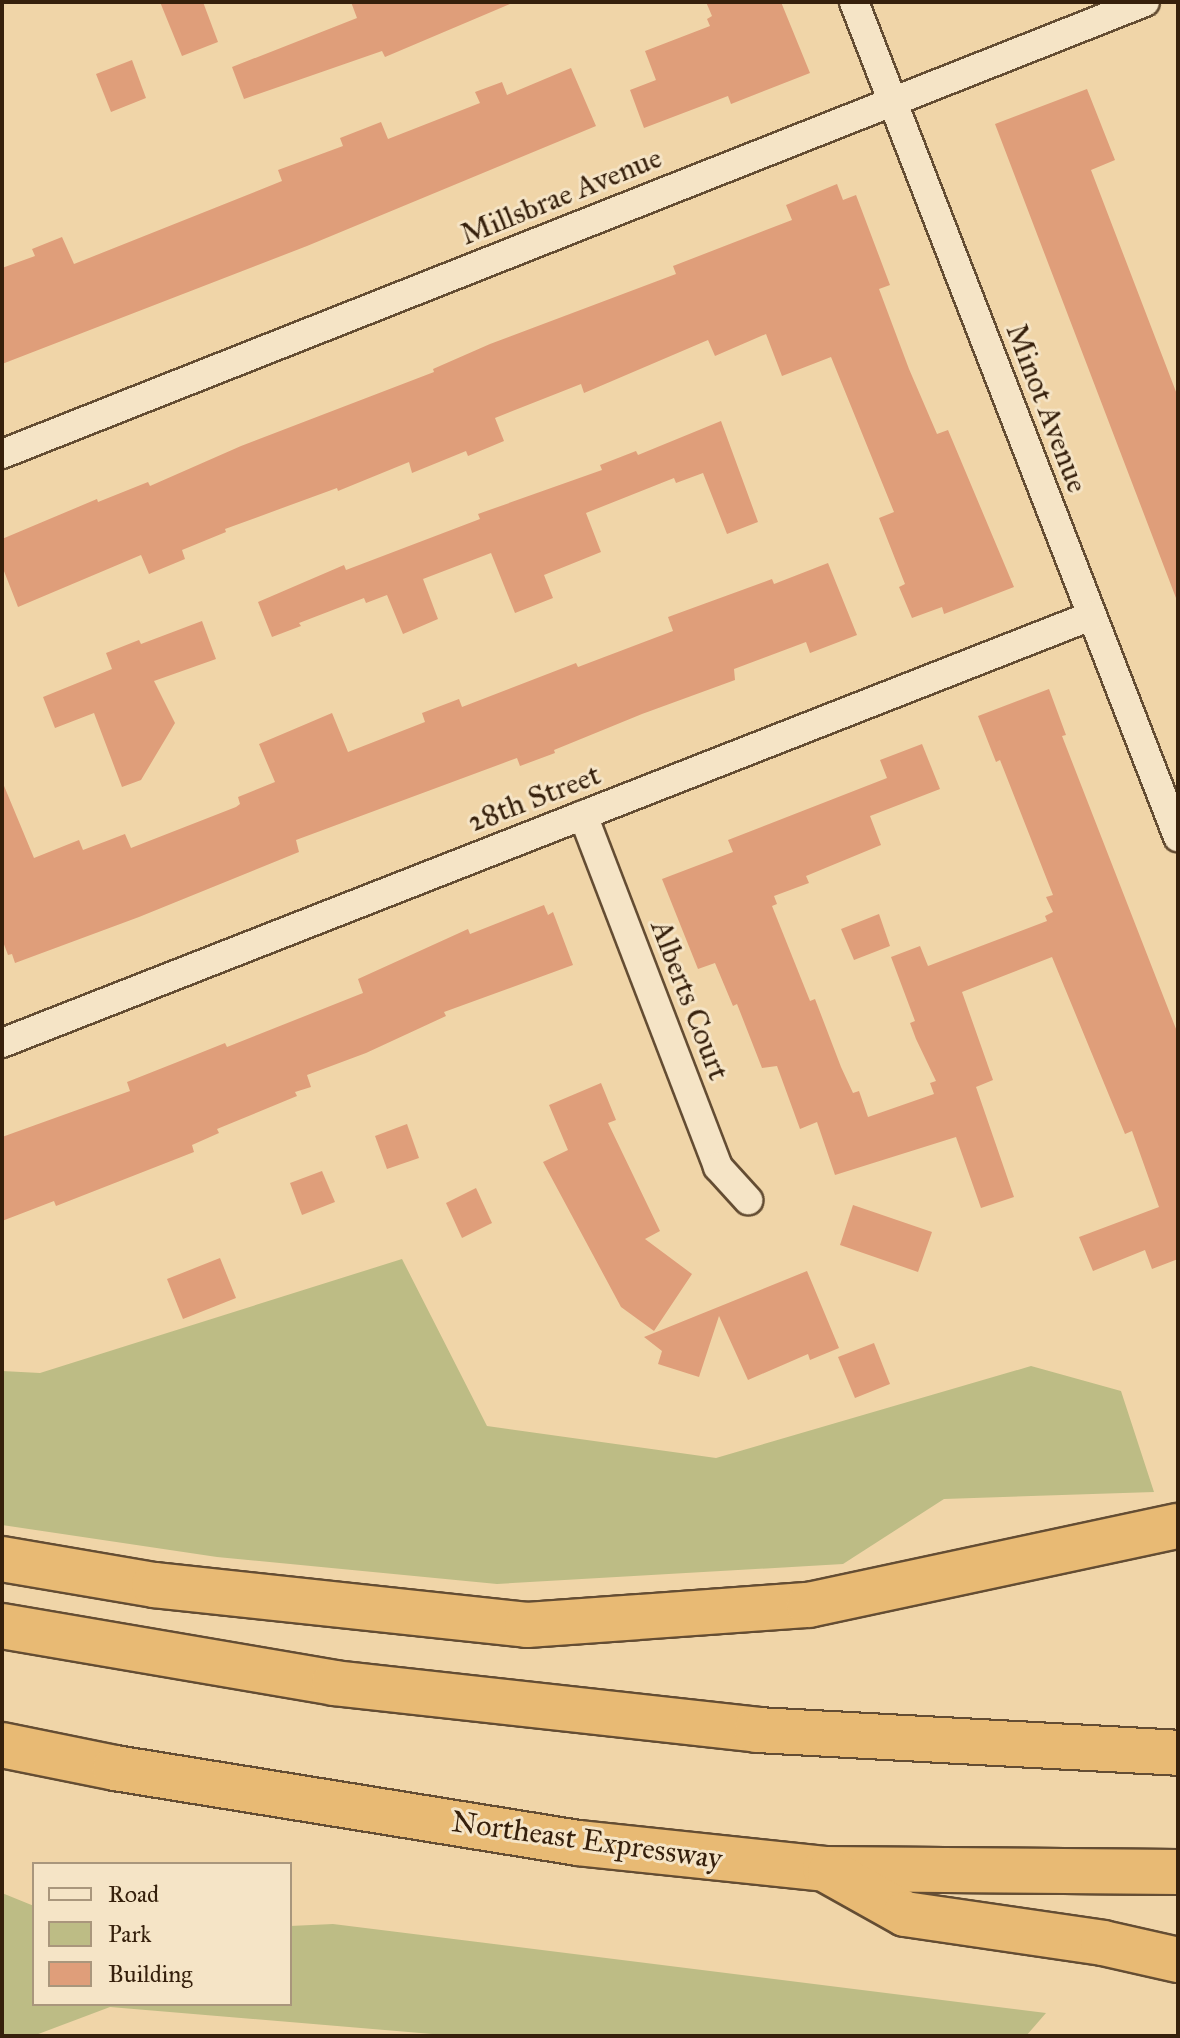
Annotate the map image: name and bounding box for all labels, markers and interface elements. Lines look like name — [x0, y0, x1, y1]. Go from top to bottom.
street label: Millsbrae Avenue — [455, 139, 667, 253]
street label: Minot Avenue — [998, 319, 1096, 497]
street label: 28th Street — [463, 756, 605, 840]
street label: Alberts Court — [643, 915, 737, 1085]
street label: Northeast Expressway — [449, 1803, 725, 1877]
legend — [32, 1862, 292, 2006]
text: Road — [108, 1879, 159, 1909]
text: Park — [108, 1919, 151, 1949]
text: Building — [108, 1959, 193, 1989]

